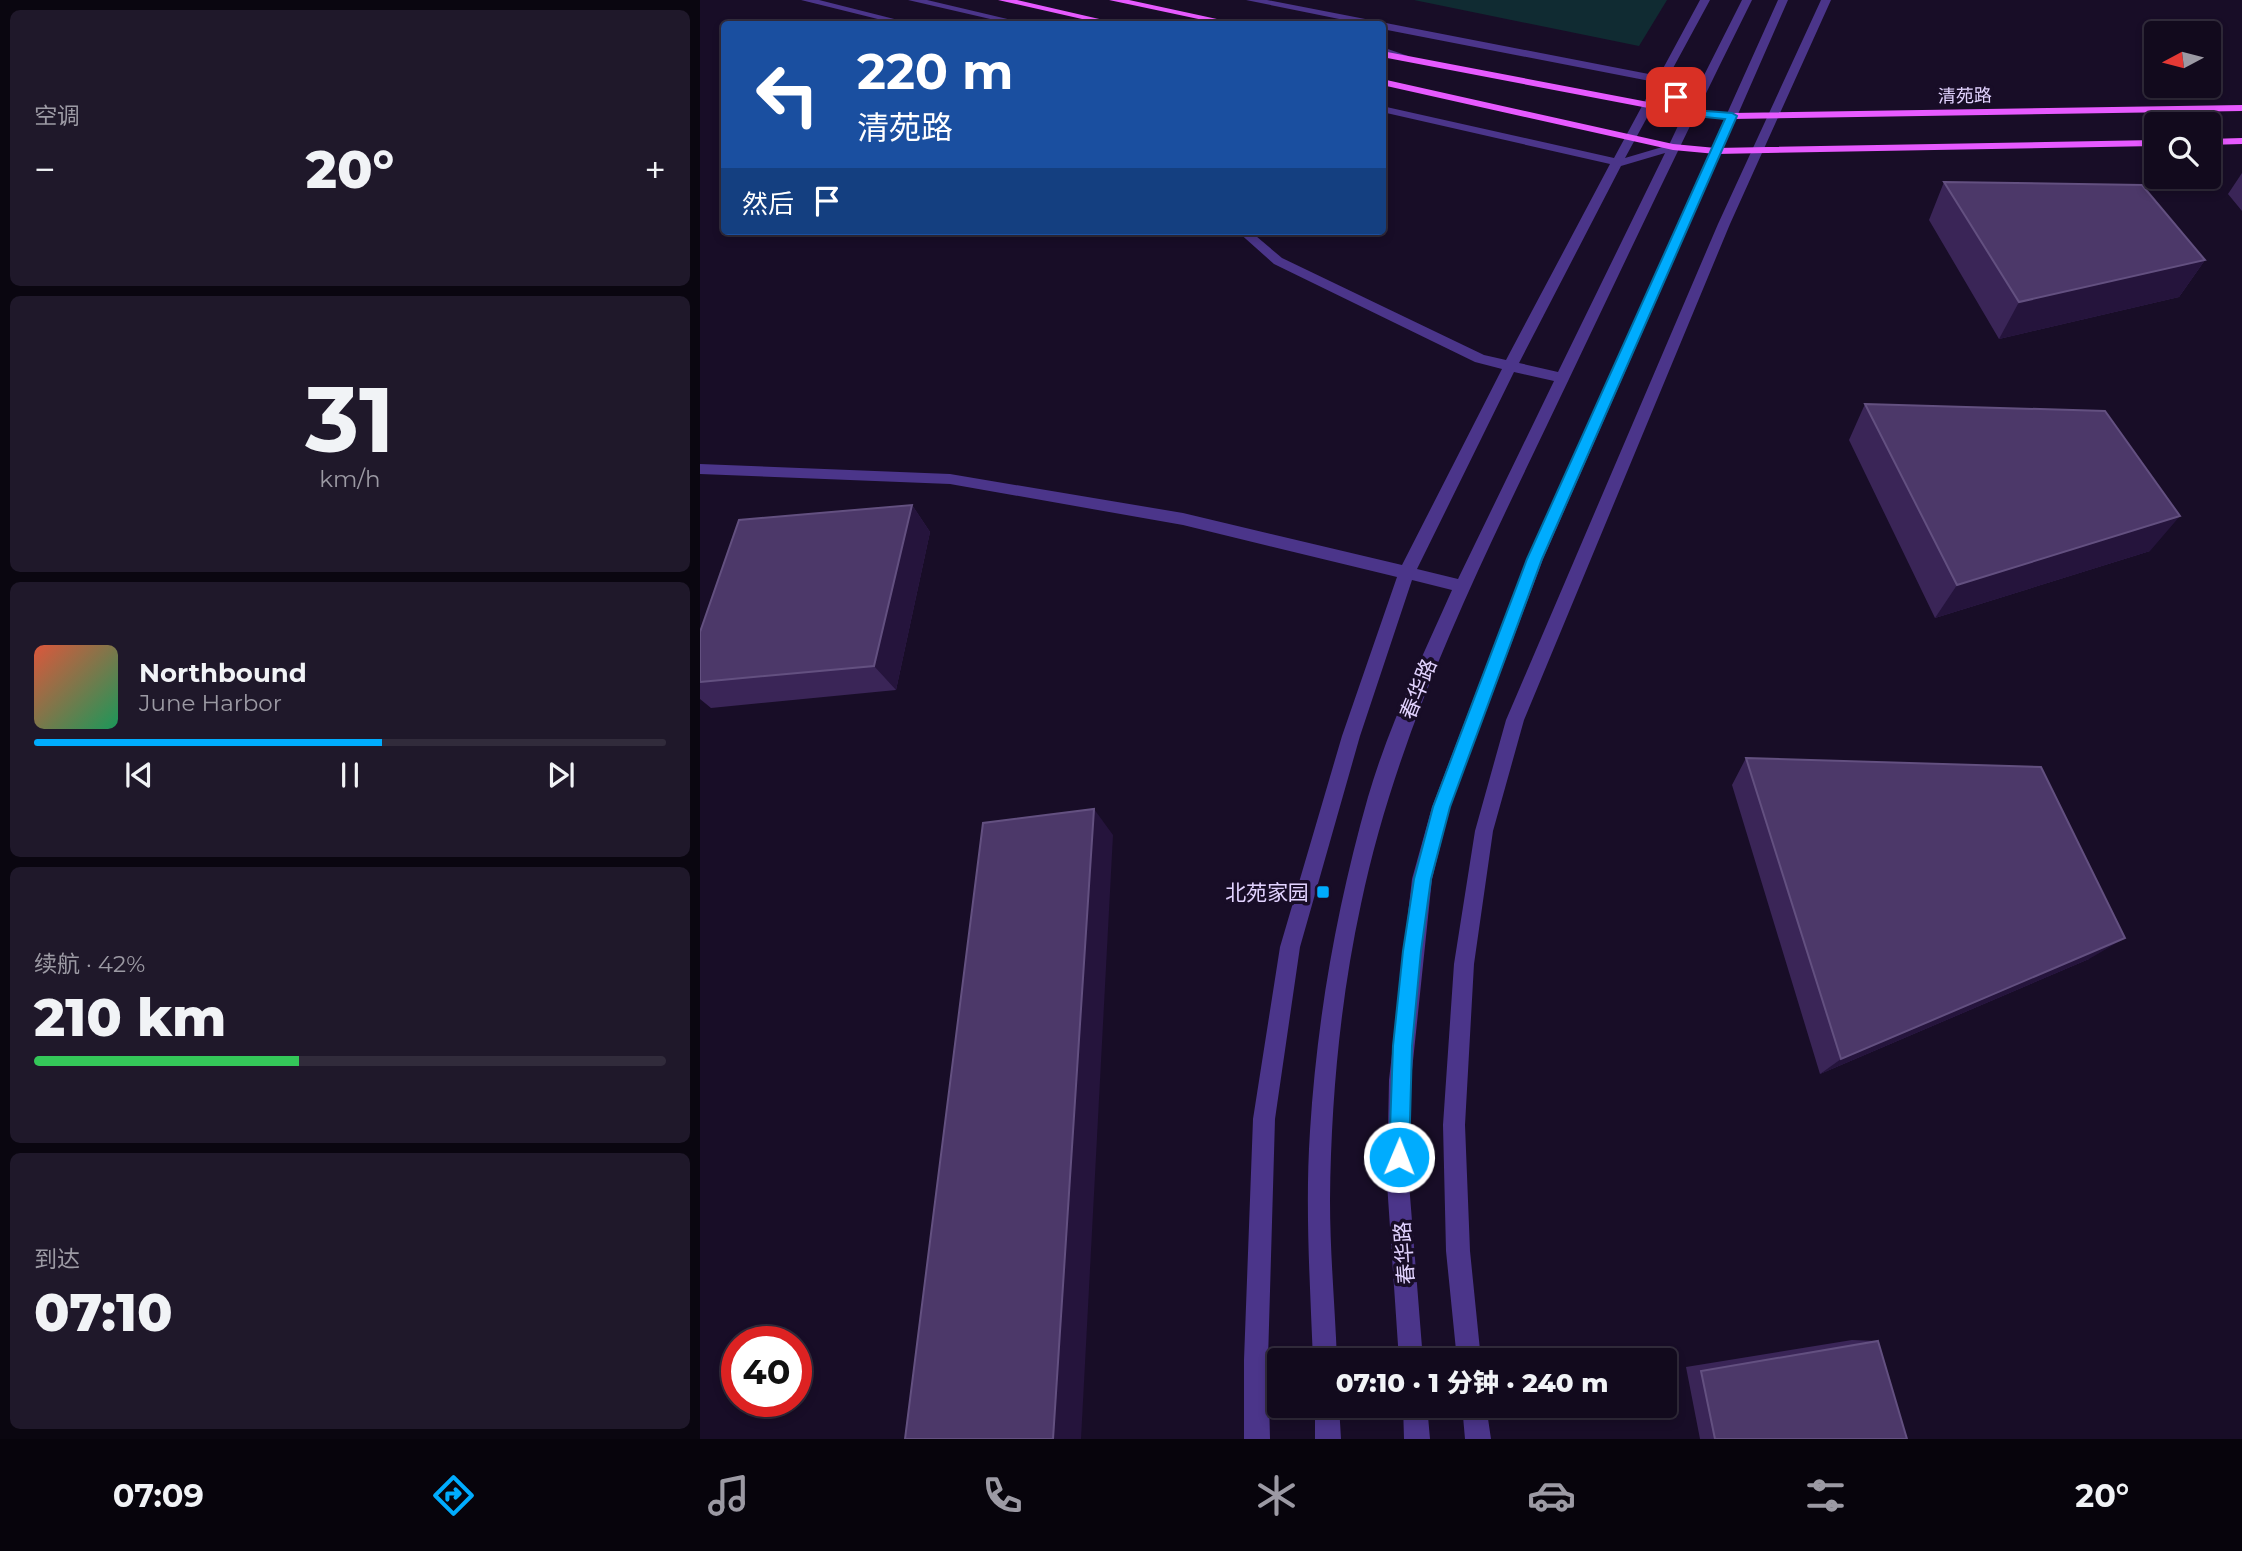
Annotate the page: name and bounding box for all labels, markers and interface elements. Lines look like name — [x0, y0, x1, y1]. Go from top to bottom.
north arrow — [2144, 21, 2221, 98]
map controls — [2144, 21, 2221, 189]
text: 220 m — [857, 42, 1013, 101]
icon: left — [742, 49, 833, 140]
pin — [1646, 67, 1706, 127]
icon: arrive — [1657, 78, 1695, 116]
street label: 清苑路 — [1938, 85, 1992, 107]
text: 空调 — [34, 102, 80, 130]
text: 清苑路 — [857, 108, 953, 147]
button: search — [2144, 112, 2221, 189]
text: 20° — [306, 138, 394, 201]
text: − — [34, 146, 56, 193]
text: + — [644, 146, 666, 193]
icon: arrive — [808, 182, 846, 220]
text: 然后 — [742, 188, 794, 220]
text: 31 — [305, 364, 395, 475]
text: km/h — [319, 465, 381, 493]
street label: 春华路 — [1395, 655, 1441, 723]
text: Northbound — [139, 657, 307, 689]
text: June Harbor — [139, 689, 282, 717]
icon: previous — [120, 756, 158, 794]
icon: pause — [331, 756, 369, 794]
icon: next — [542, 756, 580, 794]
place label: 北苑家园 — [1225, 880, 1309, 905]
marker: 北苑家园 — [1315, 884, 1331, 900]
text: 续航 · 42% — [34, 950, 145, 978]
text: 210 km — [34, 986, 226, 1049]
position arrow — [1362, 1120, 1436, 1194]
street label: 春华路 — [1389, 1221, 1419, 1285]
text: 到达 — [34, 1245, 80, 1273]
text: 07:10 — [34, 1281, 173, 1344]
speed limit sign: 40 — [721, 1326, 812, 1417]
text: 07:10 · 1 分钟 · 240 m — [1336, 1367, 1608, 1399]
icon: directions — [429, 1471, 478, 1520]
icon: music — [704, 1471, 753, 1520]
icon: phone — [978, 1471, 1027, 1520]
icon: climate — [1252, 1471, 1301, 1520]
icon: car — [1527, 1471, 1576, 1520]
icon: filters — [1801, 1471, 1850, 1520]
text: 07:09 — [113, 1476, 204, 1515]
text: 20° — [2075, 1476, 2129, 1515]

